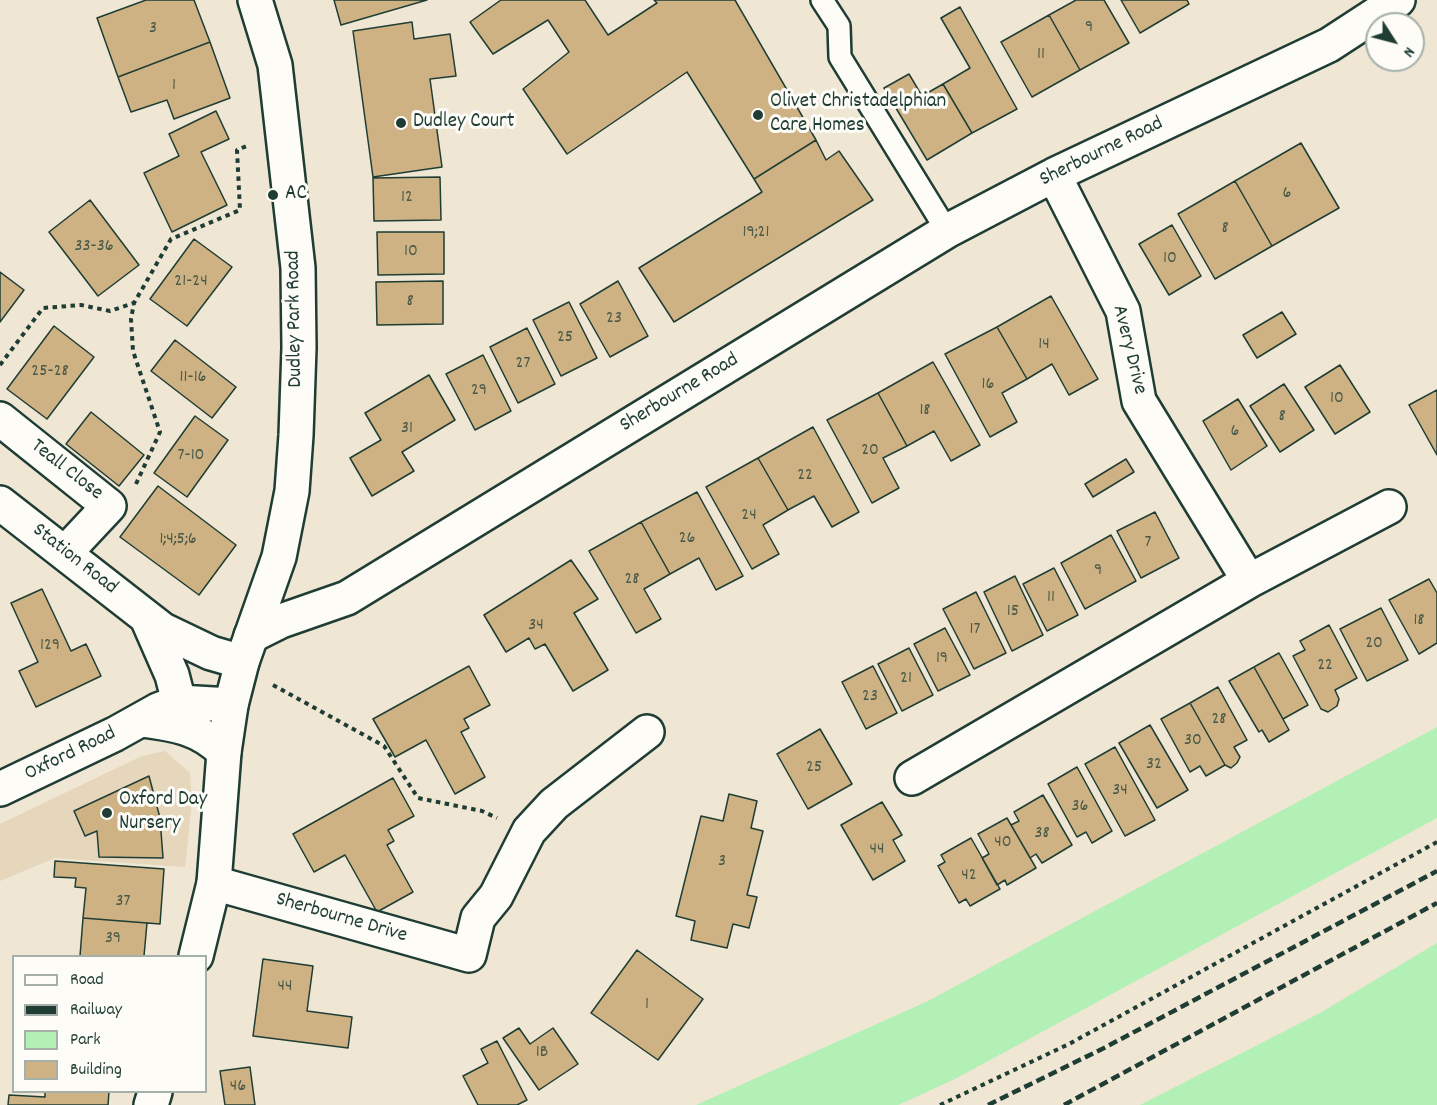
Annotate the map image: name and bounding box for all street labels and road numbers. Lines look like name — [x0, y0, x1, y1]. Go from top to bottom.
street label: Sherbourne Road — [1036, 112, 1168, 194]
street label: Dudley Park Road — [282, 250, 310, 388]
street label: Avery Drive — [1105, 303, 1151, 397]
street label: Sherbourne Road — [616, 349, 744, 439]
street label: Teall Close — [25, 435, 107, 507]
street label: Station Road — [26, 519, 122, 601]
street label: Oxford Road — [21, 722, 121, 788]
street label: Sherbourne Drive — [272, 888, 410, 950]

